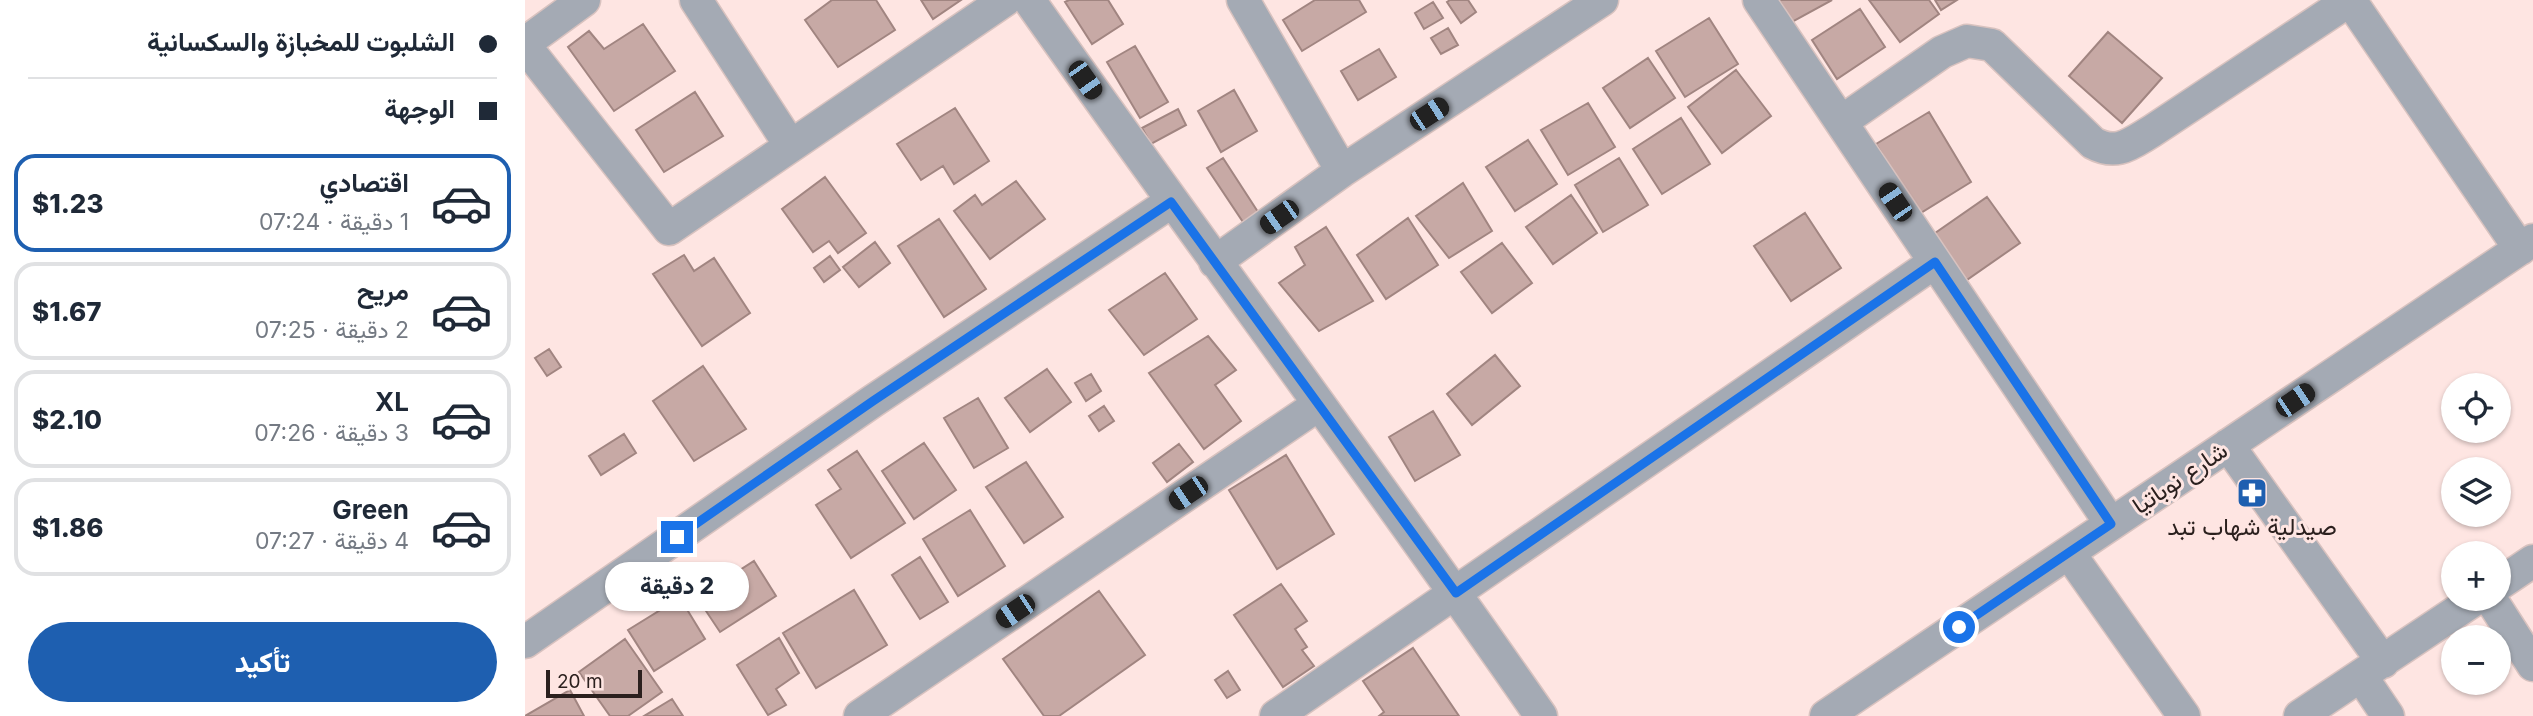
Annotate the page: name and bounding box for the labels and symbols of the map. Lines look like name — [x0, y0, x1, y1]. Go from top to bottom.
car — [1065, 57, 1106, 103]
car — [1406, 94, 1453, 134]
car — [1875, 179, 1916, 225]
car — [1256, 196, 1303, 238]
car — [2272, 380, 2319, 420]
street label: شارع نوباتيا — [2127, 435, 2234, 522]
car — [1165, 473, 1212, 513]
pharmacy icon: صيدلية شهاب تبد — [2235, 476, 2269, 510]
place label: صيدلية شهاب تبد — [2167, 512, 2337, 542]
route end — [661, 521, 693, 553]
callout: 2 دقيقة — [605, 562, 749, 610]
car — [992, 591, 1039, 631]
route start — [1943, 611, 1975, 643]
scale bar — [546, 667, 642, 699]

